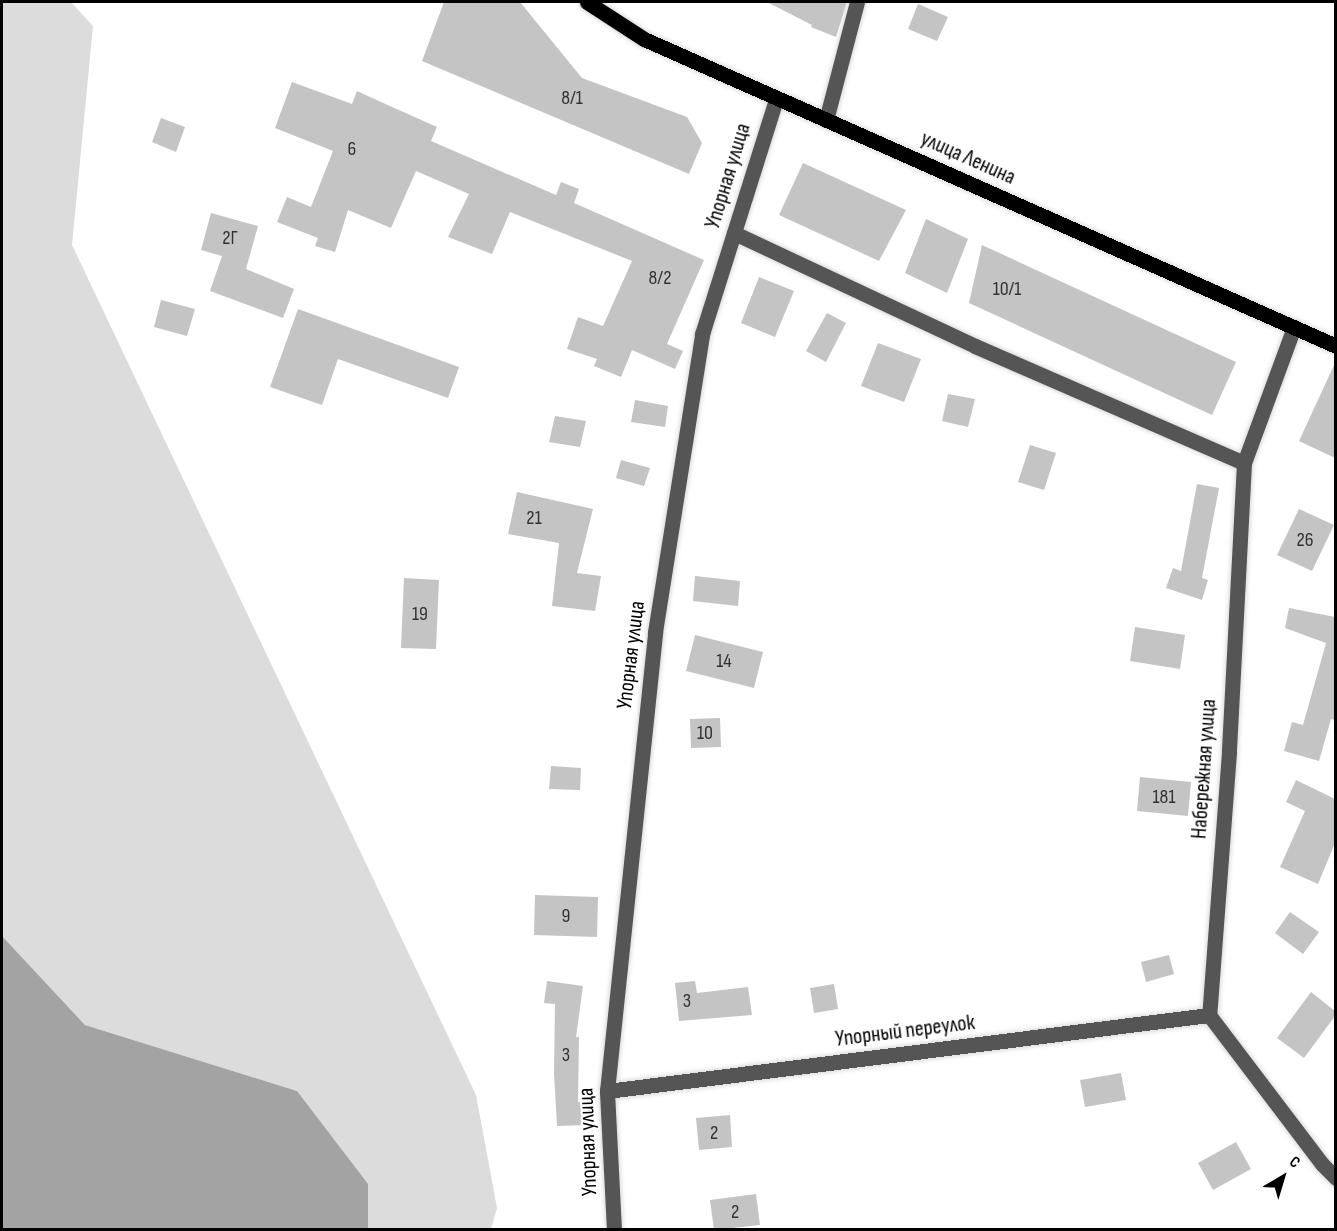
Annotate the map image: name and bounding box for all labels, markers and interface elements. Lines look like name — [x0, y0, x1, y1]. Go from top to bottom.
house number: 8/1 — [561, 86, 583, 110]
street label: Упорная улица — [699, 120, 757, 232]
street label: улица Ленина — [917, 125, 1019, 191]
house number: 6 — [348, 137, 356, 161]
house number: 2Г — [222, 226, 238, 250]
house number: 8/2 — [649, 266, 671, 290]
house number: 10/1 — [993, 277, 1021, 301]
house number: 21 — [526, 506, 542, 530]
house number: 26 — [1297, 528, 1313, 552]
street label: Упорная улица — [611, 599, 651, 711]
house number: 19 — [412, 602, 428, 626]
house number: 14 — [716, 649, 732, 673]
street label: Набережная улица — [1186, 698, 1222, 840]
house number: 10 — [697, 721, 713, 745]
house number: 181 — [1153, 785, 1175, 809]
house number: 9 — [562, 904, 570, 928]
house number: 3 — [683, 989, 691, 1013]
street label: Упорный переулок — [834, 1009, 976, 1053]
house number: 3 — [562, 1043, 570, 1067]
street label: Упорная улица — [573, 1087, 603, 1197]
house number: 2 — [710, 1121, 718, 1145]
north arrow — [1253, 1147, 1313, 1207]
text: С — [1285, 1152, 1303, 1172]
house number: 2 — [731, 1200, 739, 1224]

